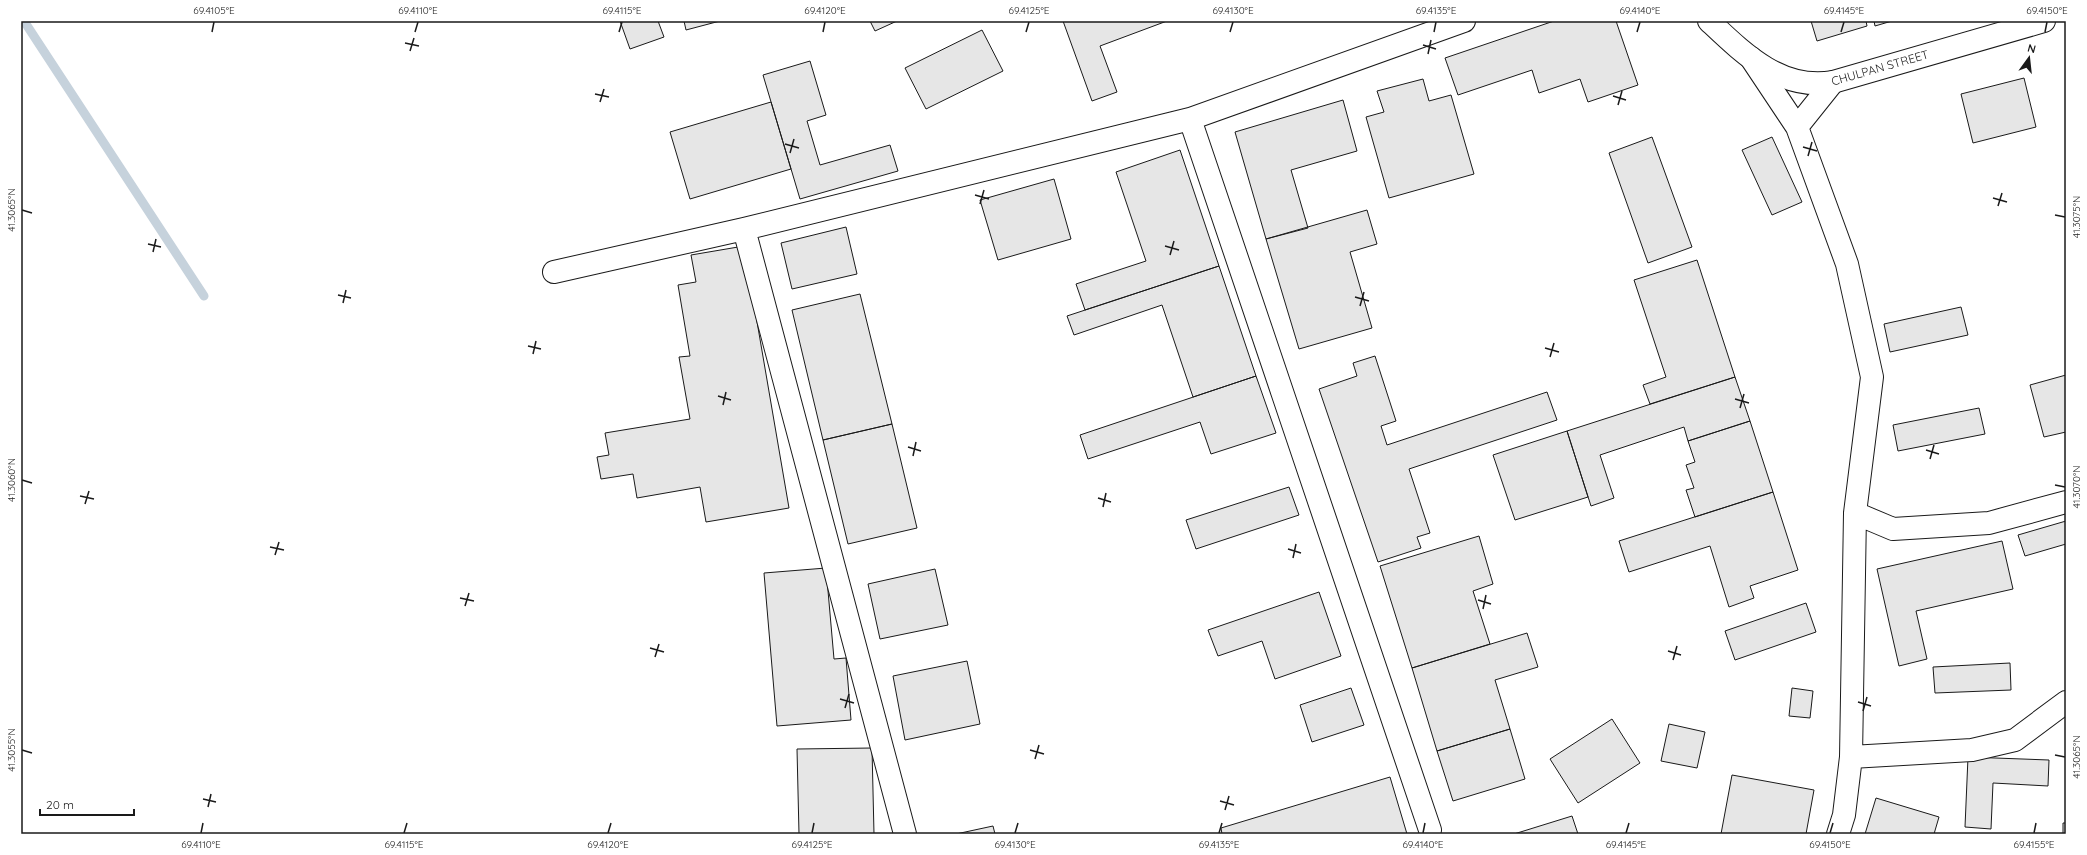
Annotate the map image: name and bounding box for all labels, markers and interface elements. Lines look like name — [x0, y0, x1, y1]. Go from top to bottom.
text: 69.4105°E — [193, 4, 235, 17]
text: 69.4110°E — [398, 4, 438, 17]
text: 69.4115°E — [602, 4, 642, 17]
text: 69.4120°E — [804, 4, 846, 17]
text: 69.4125°E — [1009, 4, 1050, 17]
text: 69.4130°E — [1212, 4, 1254, 17]
text: 69.4135°E — [1416, 4, 1457, 17]
text: 69.4140°E — [1619, 4, 1661, 17]
text: 69.4145°E — [1824, 4, 1865, 17]
text: 69.4150°E — [2026, 4, 2068, 17]
north arrow — [2009, 38, 2049, 78]
text: N — [2026, 41, 2037, 56]
street label: CHULPAN STREET — [1829, 46, 1930, 89]
text: 41.3065°N — [5, 188, 18, 232]
text: 41.3075°N — [2070, 196, 2083, 238]
text: 41.3060°N — [5, 458, 18, 502]
text: 41.3070°N — [2070, 465, 2083, 509]
text: 41.3055°N — [5, 728, 18, 772]
text: 41.3065°N — [2070, 735, 2083, 779]
scale bar — [40, 791, 134, 817]
text: 20 m — [46, 797, 74, 812]
text: 69.4110°E — [181, 838, 221, 851]
text: 69.4115°E — [384, 838, 424, 851]
text: 69.4120°E — [587, 838, 629, 851]
text: 69.4125°E — [792, 838, 833, 851]
text: 69.4130°E — [994, 838, 1036, 851]
text: 69.4135°E — [1199, 838, 1240, 851]
text: 69.4140°E — [1402, 838, 1444, 851]
text: 69.4145°E — [1606, 838, 1647, 851]
text: 69.4150°E — [1809, 838, 1851, 851]
text: 69.4155°E — [2014, 838, 2055, 851]

